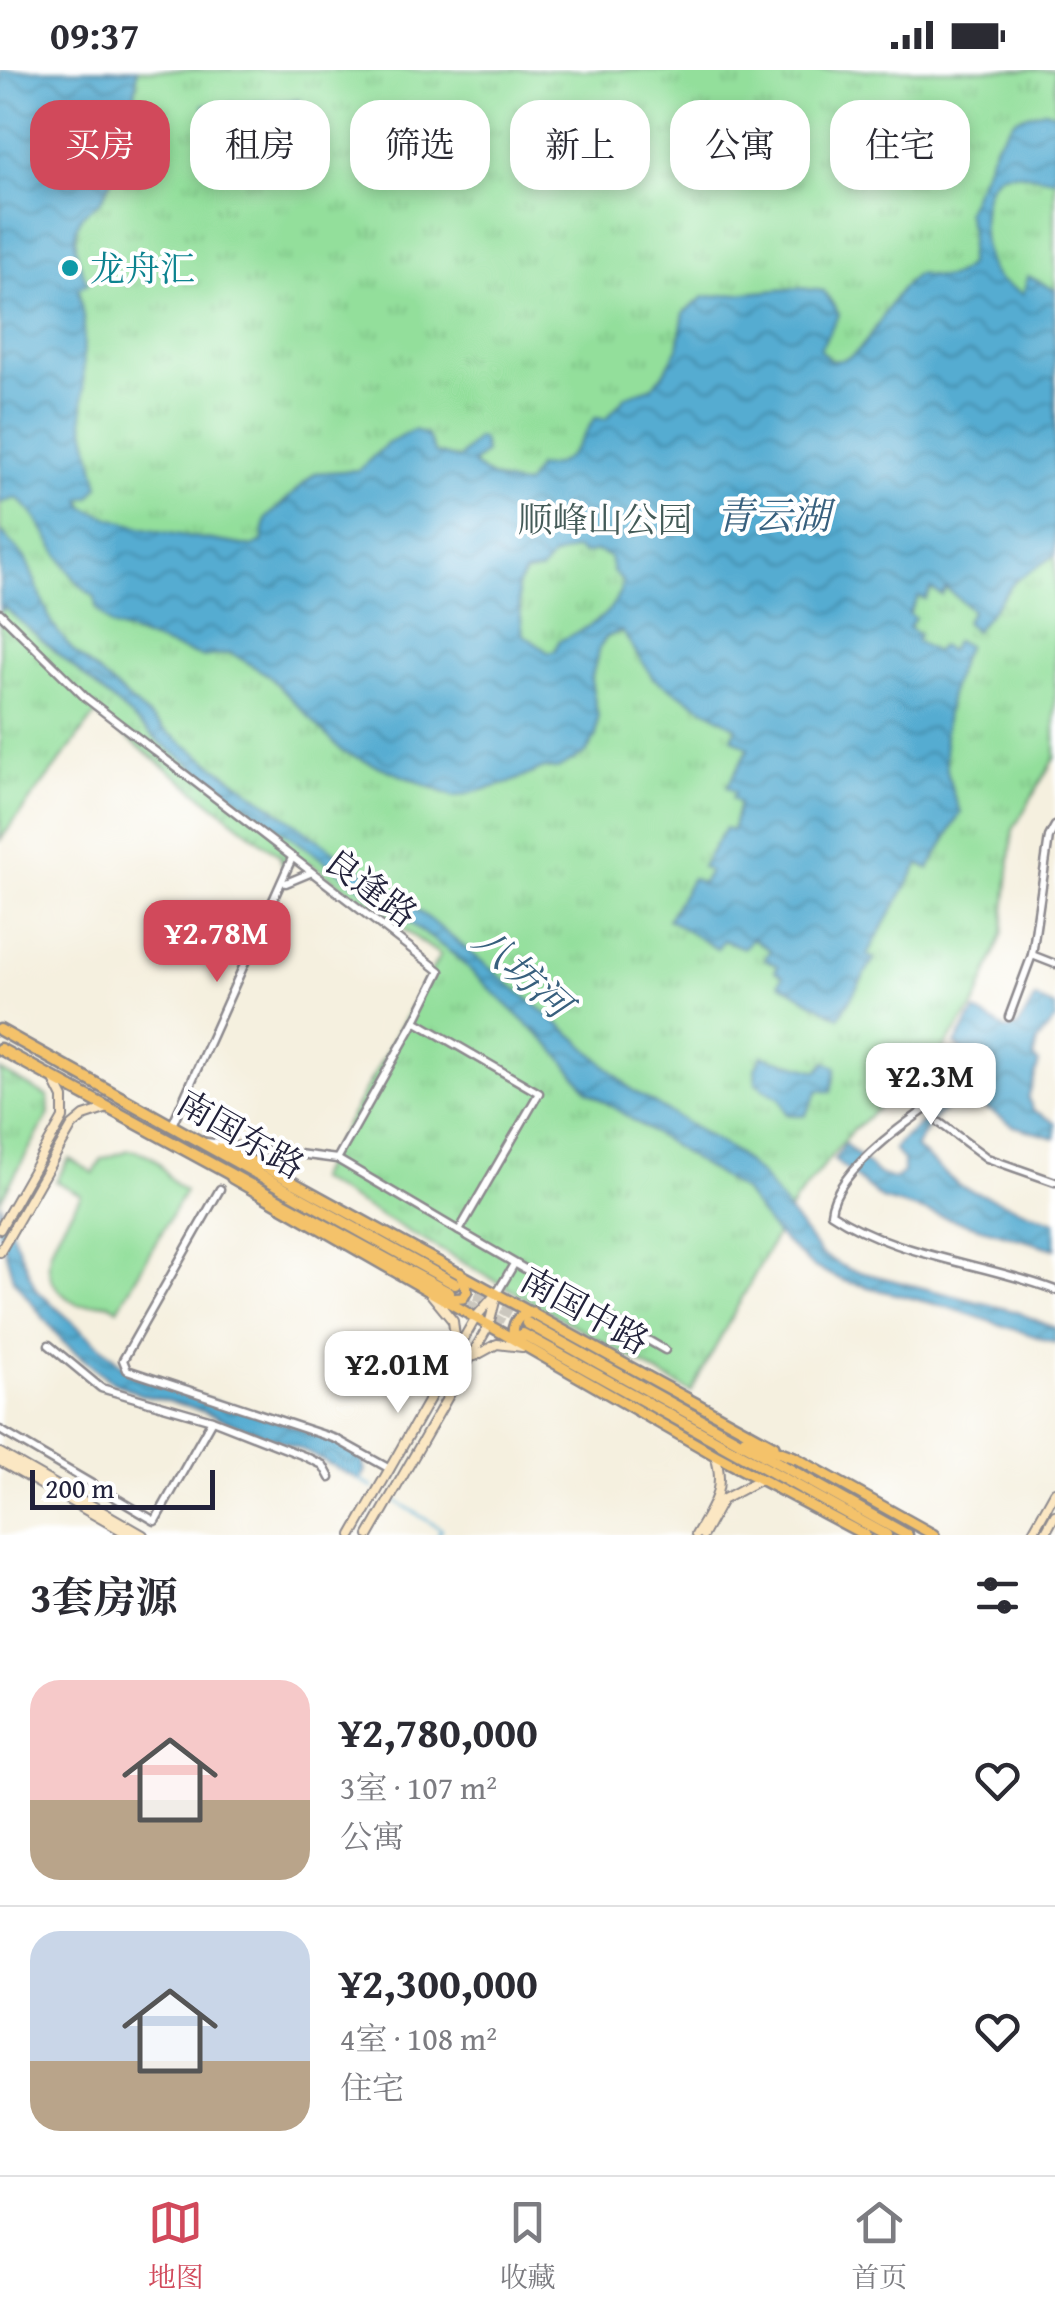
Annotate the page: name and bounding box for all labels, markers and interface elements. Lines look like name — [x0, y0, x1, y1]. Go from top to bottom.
text: 09:37 — [50, 7, 140, 63]
chip: 买房 — [30, 100, 170, 190]
chip: 租房 — [190, 100, 330, 190]
chip: 筛选 — [350, 100, 490, 190]
chip: 新上 — [510, 100, 650, 190]
chip: 公寓 — [670, 100, 810, 190]
chip: 住宅 — [830, 100, 970, 190]
place label: 龙舟汇 — [90, 243, 195, 294]
marker: 龙舟汇 — [59, 257, 81, 279]
water label: 青云湖 — [716, 487, 836, 543]
park label: 顺峰山公园 — [517, 494, 693, 545]
street label: 良逢路 — [314, 835, 428, 939]
pin: ¥2.78M — [136, 900, 298, 985]
text: ¥2.78M — [166, 909, 268, 956]
water label: 八坊河 — [462, 913, 589, 1035]
pin: ¥2.3M — [861, 1043, 1001, 1128]
text: ¥2.3M — [888, 1052, 974, 1099]
street label: 南国东路 — [168, 1077, 314, 1191]
street label: 南国中路 — [511, 1254, 659, 1366]
pin: ¥2.01M — [317, 1331, 479, 1416]
text: ¥2.01M — [347, 1340, 449, 1387]
scale bar — [30, 1465, 215, 1510]
text: 200 m — [45, 1467, 114, 1508]
text: 3套房源 — [30, 1566, 178, 1627]
icon: filters — [970, 1568, 1025, 1623]
text: ¥2,780,000 — [340, 1701, 538, 1762]
icon: home — [110, 1720, 230, 1840]
icon: heart — [970, 1753, 1025, 1808]
text: 3室 · 107 m² — [340, 1764, 497, 1811]
text: 公寓 — [340, 1813, 404, 1860]
text: ¥2,300,000 — [340, 1952, 538, 2013]
icon: home — [110, 1971, 230, 2091]
icon: heart — [970, 2004, 1025, 2059]
text: 4室 · 108 m² — [340, 2015, 497, 2062]
text: 住宅 — [340, 2064, 404, 2111]
tab: 地图 — [148, 2195, 204, 2297]
tab: 收藏 — [499, 2195, 555, 2297]
tab: 首页 — [851, 2195, 907, 2297]

